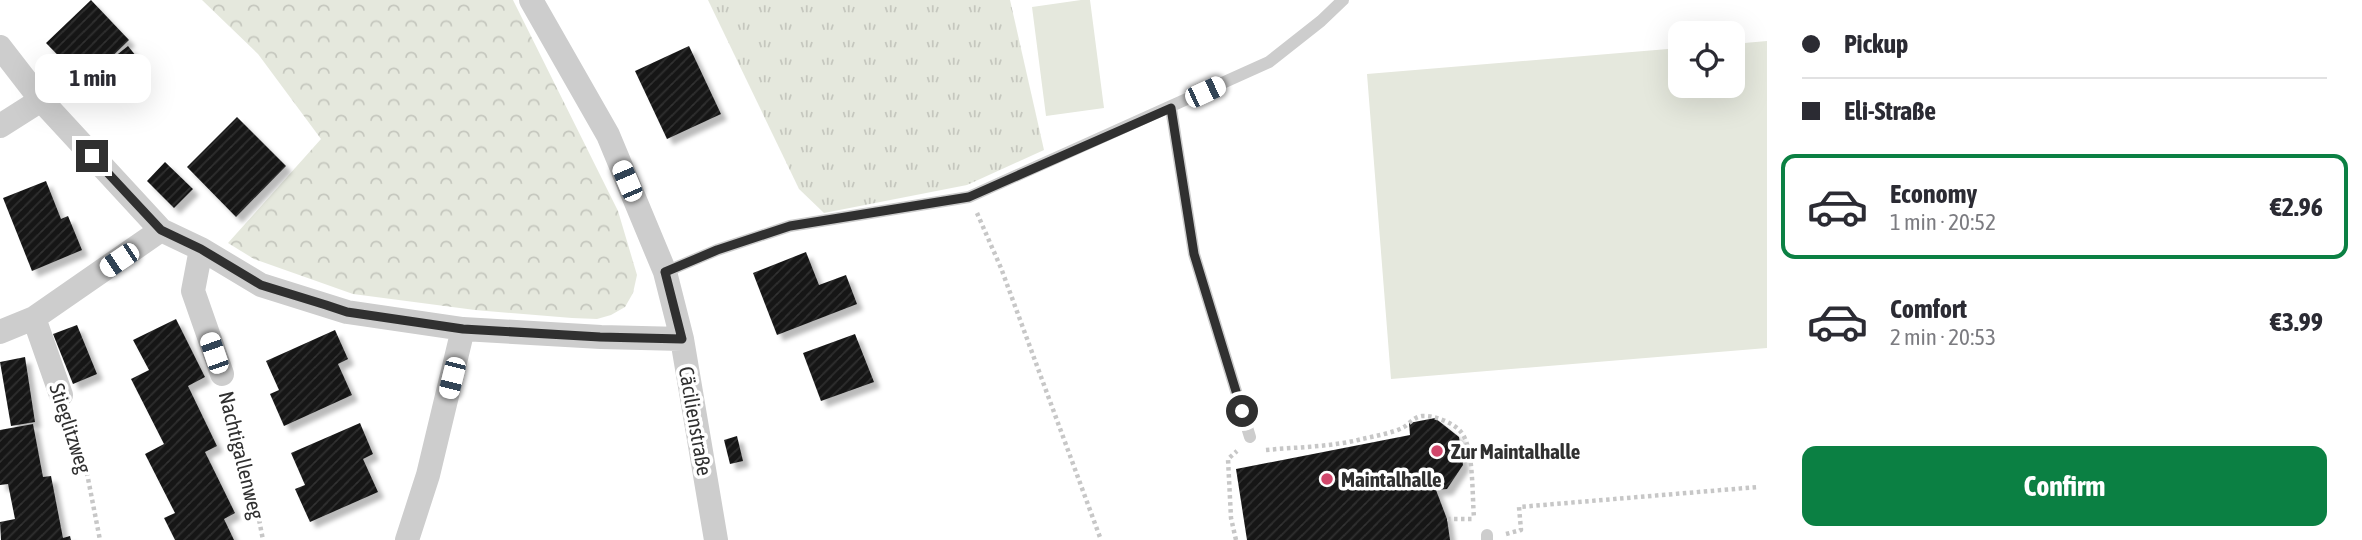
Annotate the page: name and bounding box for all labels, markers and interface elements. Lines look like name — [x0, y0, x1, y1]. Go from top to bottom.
map controls — [1668, 21, 1745, 98]
button: locate — [1668, 21, 1745, 98]
text: Pickup — [1844, 29, 1908, 59]
callout: 1 min — [34, 54, 150, 104]
text: 1 min — [70, 65, 116, 91]
car — [1182, 74, 1229, 110]
text: Eli-Straße — [1844, 96, 1936, 126]
route end — [76, 140, 108, 172]
car — [610, 158, 645, 204]
icon: car — [1806, 175, 1869, 238]
text: Economy — [1890, 179, 1977, 209]
text: €2.96 — [2270, 192, 2323, 222]
text: 1 min · 20:52 — [1890, 209, 1996, 235]
car — [96, 240, 143, 280]
icon: car — [1806, 290, 1869, 353]
text: Comfort — [1890, 294, 1967, 324]
text: €3.99 — [2270, 307, 2323, 337]
text: 2 min · 20:53 — [1890, 324, 1996, 350]
car — [198, 330, 231, 376]
car — [437, 355, 468, 401]
street label: Cäcilienstraße — [675, 365, 717, 477]
street label: Stieglitzweg — [45, 380, 97, 476]
street label: Nachtigallenweg — [215, 389, 269, 521]
route start — [1226, 395, 1258, 427]
place label: Zur Maintalhalle — [1451, 439, 1580, 463]
marker: Zur Maintalhalle — [1429, 443, 1445, 459]
button: Confirm — [1802, 446, 2327, 526]
place label: Maintalhalle — [1341, 467, 1442, 491]
marker: Maintalhalle — [1319, 471, 1335, 487]

